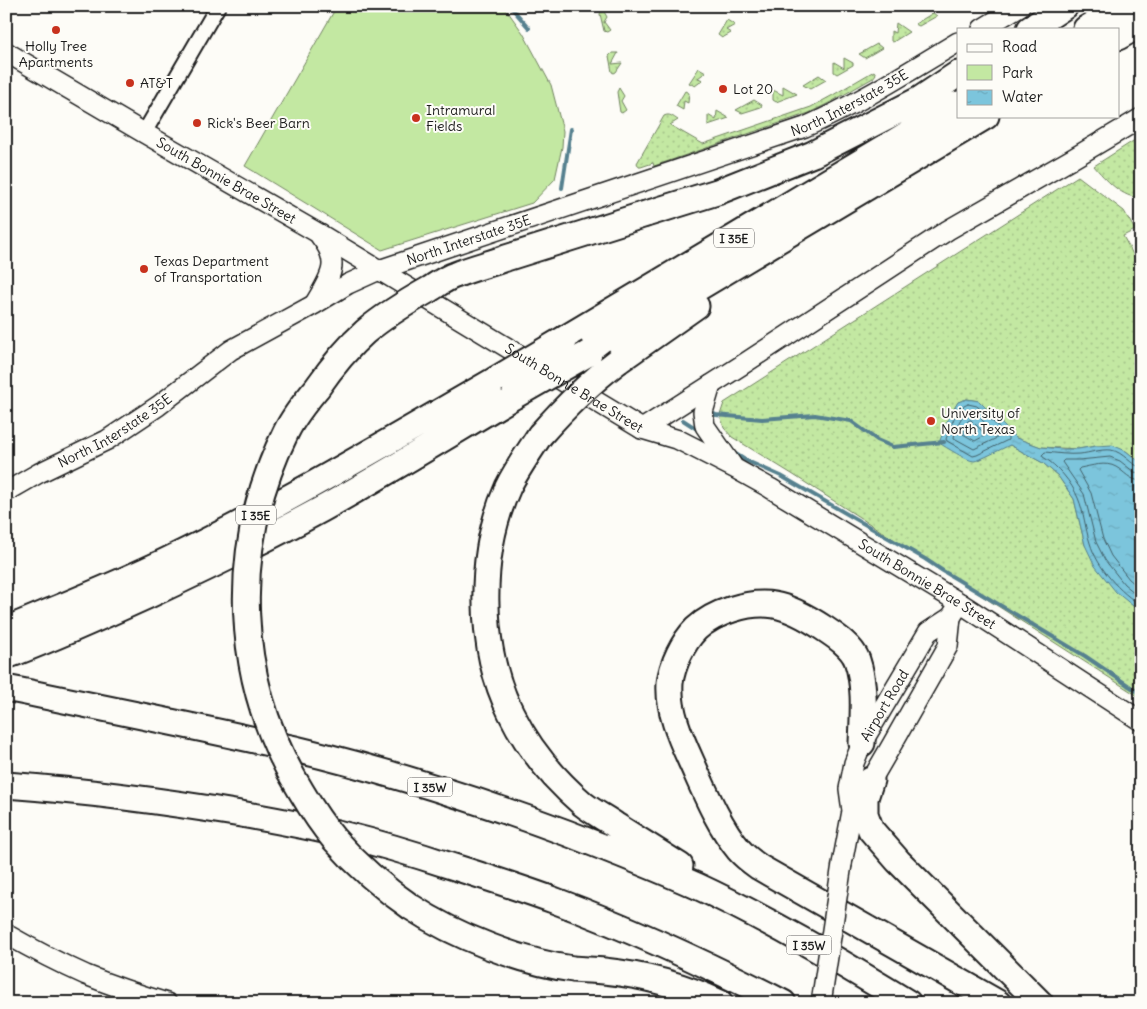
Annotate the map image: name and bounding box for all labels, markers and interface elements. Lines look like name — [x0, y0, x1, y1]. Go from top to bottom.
marker: Holly Tree Apartments — [50, 24, 62, 36]
legend — [957, 28, 1120, 118]
place label: Holly Tree Apartments — [19, 37, 93, 71]
text: Road — [1002, 37, 1037, 56]
text: Park — [1002, 63, 1033, 82]
street label: North Interstate 35E — [788, 65, 911, 140]
place label: AT&T — [140, 74, 173, 92]
marker: AT&T — [124, 77, 136, 89]
place label: Lot 20 — [733, 80, 773, 98]
marker: Lot 20 — [717, 83, 729, 95]
text: Water — [1002, 87, 1043, 106]
place label: Intramural Fields — [426, 101, 495, 135]
marker: Intramural Fields — [410, 112, 422, 124]
place label: Rick's Beer Barn — [207, 114, 310, 132]
marker: Rick's Beer Barn — [191, 117, 203, 129]
street label: South Bonnie Brae Street — [153, 133, 300, 228]
street label: North Interstate 35E — [404, 211, 533, 269]
road number: I 35E — [714, 228, 754, 248]
place label: Texas Department of Transportation — [154, 252, 269, 286]
marker: Texas Department of Transportation — [138, 263, 150, 275]
street label: South Bonnie Brae Street — [502, 339, 647, 437]
street label: North Interstate 35E — [55, 390, 175, 472]
place label: University of North Texas — [941, 404, 1020, 438]
marker: University of North Texas — [925, 415, 937, 427]
road number: I 35E — [236, 506, 276, 524]
street label: South Bonnie Brae Street — [855, 535, 1000, 633]
street label: Airport Road — [856, 666, 913, 744]
road number: I 35W — [408, 778, 452, 796]
road number: I 35W — [786, 936, 832, 954]

